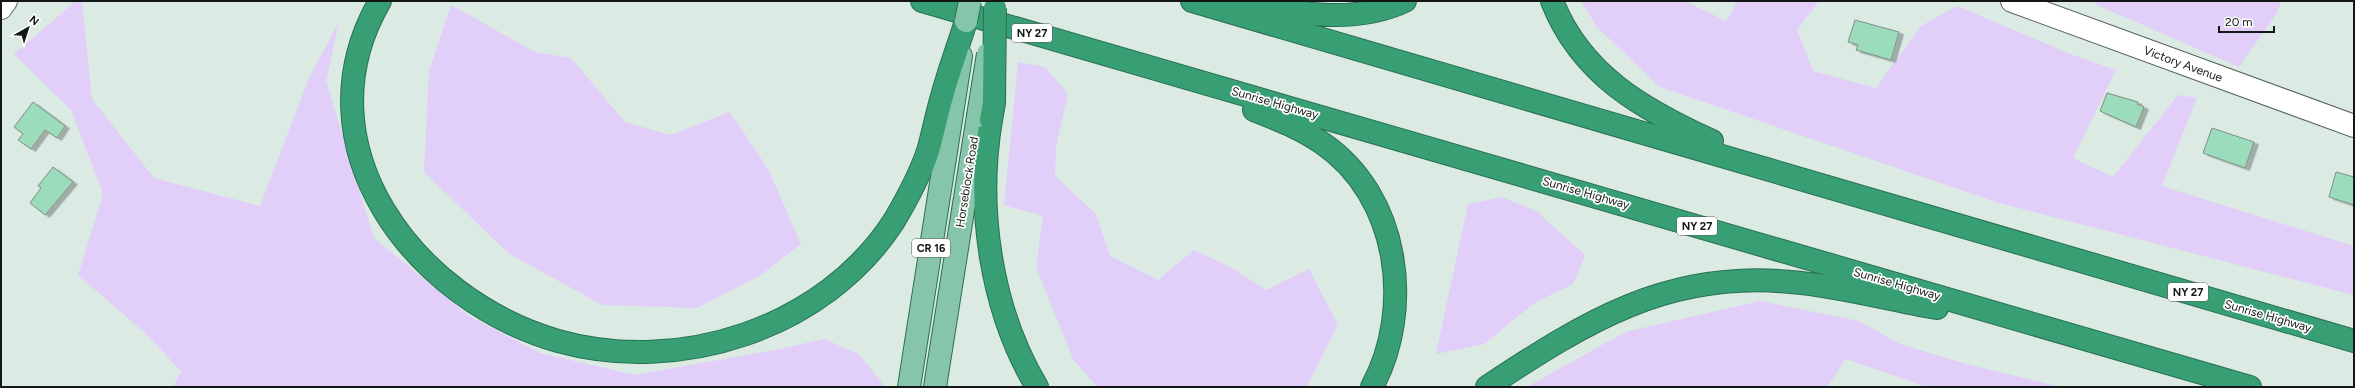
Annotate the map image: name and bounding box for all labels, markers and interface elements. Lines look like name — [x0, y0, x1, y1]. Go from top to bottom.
north arrow — [8, 8, 48, 48]
scale bar — [2219, 8, 2274, 34]
text: N — [27, 13, 41, 28]
text: 20 m — [2225, 15, 2253, 29]
road number: NY 27 — [1012, 24, 1052, 42]
street label: Victory Avenue — [2142, 43, 2225, 85]
street label: Sunrise Highway — [1230, 84, 1321, 122]
street label: Horseblock Road — [953, 136, 981, 228]
street label: Sunrise Highway — [1541, 174, 1632, 212]
road number: NY 27 — [1677, 217, 1717, 235]
road number: CR 16 — [912, 239, 950, 257]
street label: Sunrise Highway — [1852, 265, 1943, 303]
road number: NY 27 — [2168, 283, 2208, 301]
street label: Sunrise Highway — [2223, 297, 2314, 335]

